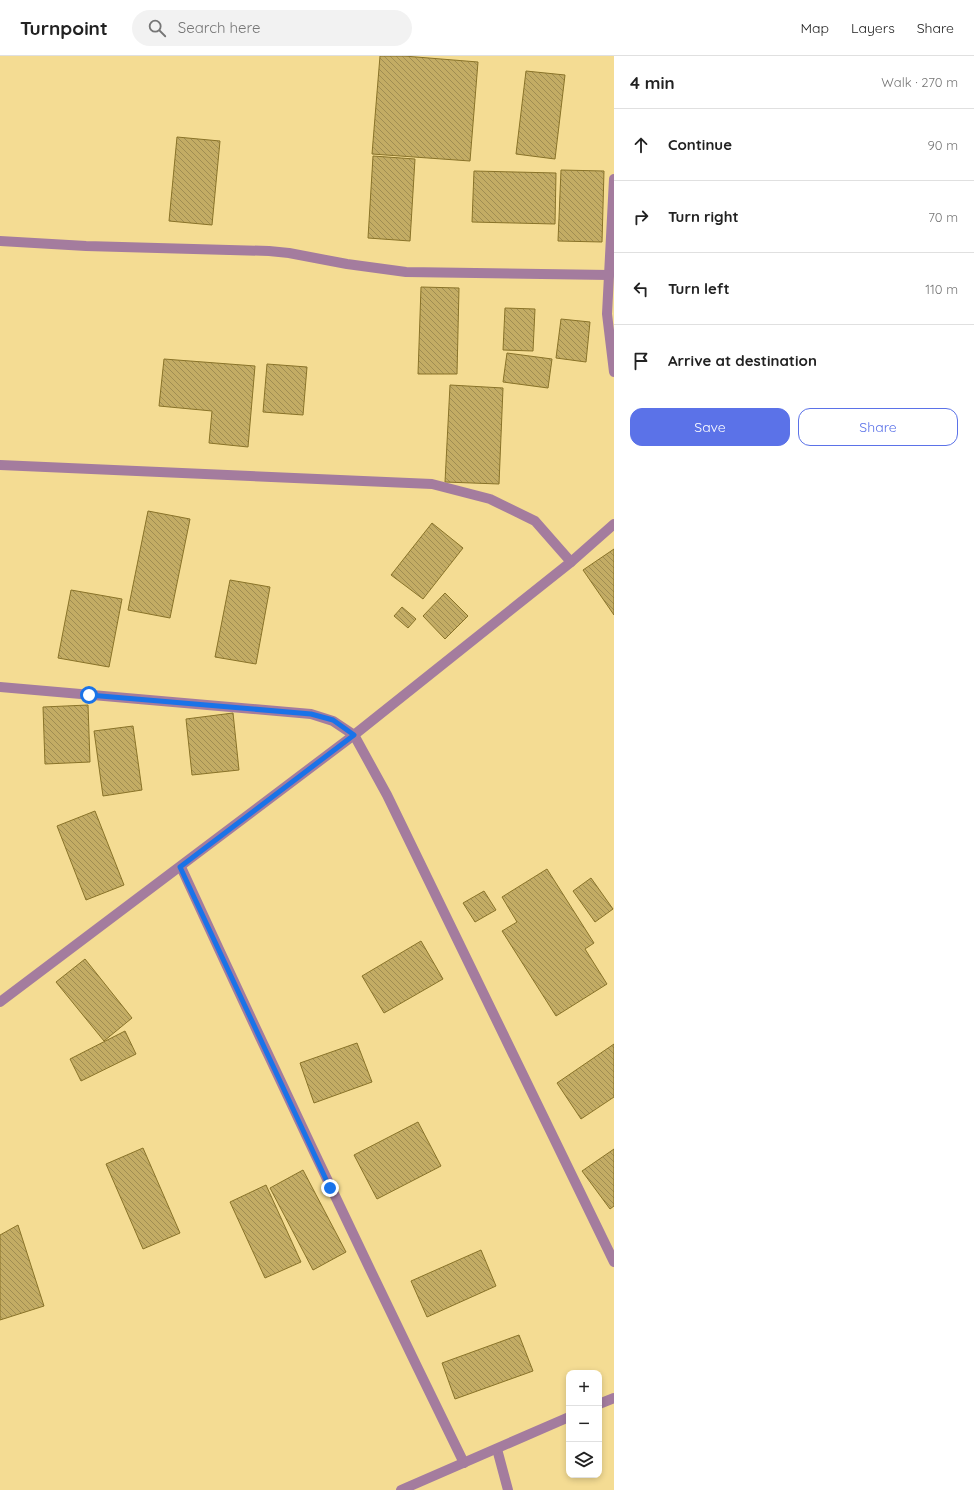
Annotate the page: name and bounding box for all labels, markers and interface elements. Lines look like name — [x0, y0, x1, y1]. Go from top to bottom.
search box — [132, 10, 412, 46]
text: Turnpoint — [20, 16, 108, 40]
icon: search — [146, 17, 168, 39]
text: Search here — [178, 18, 261, 37]
text: Map — [800, 19, 829, 37]
text: Layers — [851, 19, 895, 37]
text: Share — [917, 19, 954, 37]
text: 4 min — [630, 72, 675, 93]
text: Walk · 270 m — [881, 74, 958, 90]
icon: ahead — [630, 134, 652, 156]
text: Continue — [668, 135, 732, 154]
text: 90 m — [928, 137, 958, 153]
icon: right — [630, 206, 652, 228]
text: Turn right — [668, 207, 739, 226]
text: 70 m — [928, 209, 958, 225]
icon: left — [630, 278, 652, 300]
text: Turn left — [668, 279, 730, 298]
text: 110 m — [925, 281, 958, 297]
icon: arrive — [630, 350, 652, 372]
text: Arrive at destination — [668, 351, 817, 370]
button: Save — [630, 408, 790, 446]
button: Share — [798, 408, 958, 446]
route start — [80, 686, 98, 704]
route end — [321, 1179, 339, 1197]
map controls — [566, 1370, 602, 1478]
button: + — [566, 1370, 602, 1406]
button: − — [566, 1406, 602, 1442]
button: layers — [566, 1442, 602, 1478]

